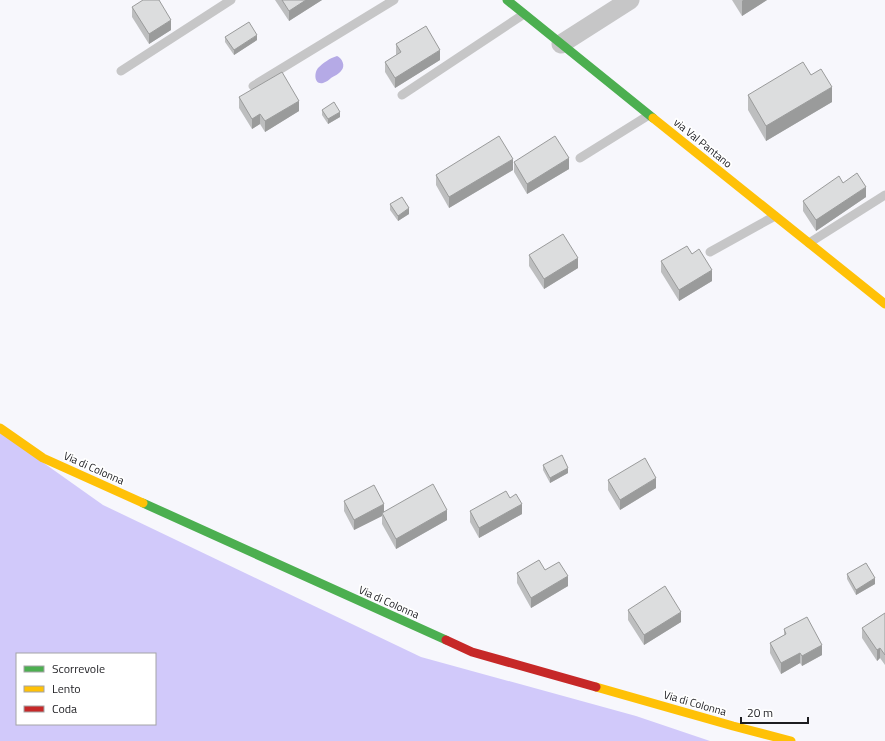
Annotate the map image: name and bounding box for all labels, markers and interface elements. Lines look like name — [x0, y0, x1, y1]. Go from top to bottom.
street label: via Val Pantano — [670, 114, 736, 172]
street label: Via di Colonna — [61, 448, 127, 489]
street label: Via di Colonna — [356, 582, 422, 623]
legend — [16, 653, 156, 725]
text: Scorrevole — [52, 659, 105, 678]
text: Lento — [52, 679, 81, 698]
street label: Via di Colonna — [662, 686, 729, 720]
text: Coda — [52, 699, 77, 718]
scale bar — [741, 699, 808, 725]
text: 20 m — [747, 703, 773, 722]

